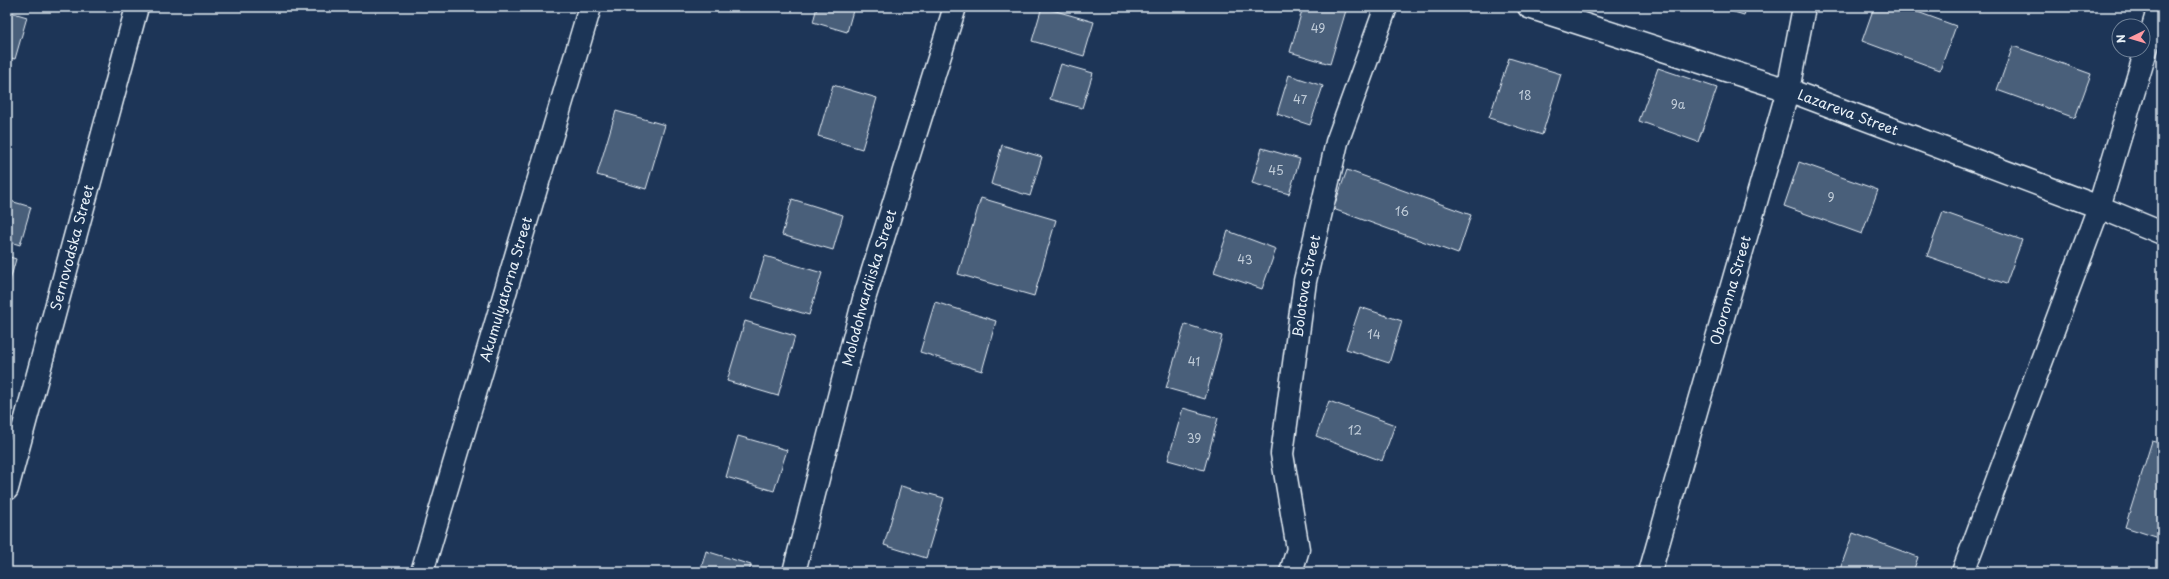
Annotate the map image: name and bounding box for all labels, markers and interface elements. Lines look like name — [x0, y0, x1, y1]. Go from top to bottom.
north arrow — [2111, 18, 2151, 58]
house number: 49 — [1311, 19, 1325, 37]
text: N — [2112, 34, 2129, 44]
street label: Lazareva Street — [1795, 84, 1902, 141]
house number: 18 — [1519, 86, 1531, 104]
house number: 47 — [1293, 90, 1308, 108]
house number: 9а — [1671, 95, 1686, 113]
house number: 45 — [1268, 161, 1284, 179]
street label: Sernovodska Street — [45, 182, 99, 313]
house number: 9 — [1827, 188, 1835, 206]
house number: 16 — [1395, 202, 1409, 220]
street label: Molodohvardiiska Street — [836, 207, 901, 368]
street label: Akumulyatorna Street — [474, 214, 537, 364]
street label: Bolotova Street — [1287, 232, 1325, 339]
street label: Oboronna Street — [1704, 233, 1756, 348]
house number: 43 — [1237, 250, 1253, 268]
house number: 14 — [1367, 325, 1381, 343]
house number: 41 — [1188, 352, 1200, 370]
house number: 12 — [1348, 421, 1362, 439]
house number: 39 — [1187, 429, 1201, 447]

